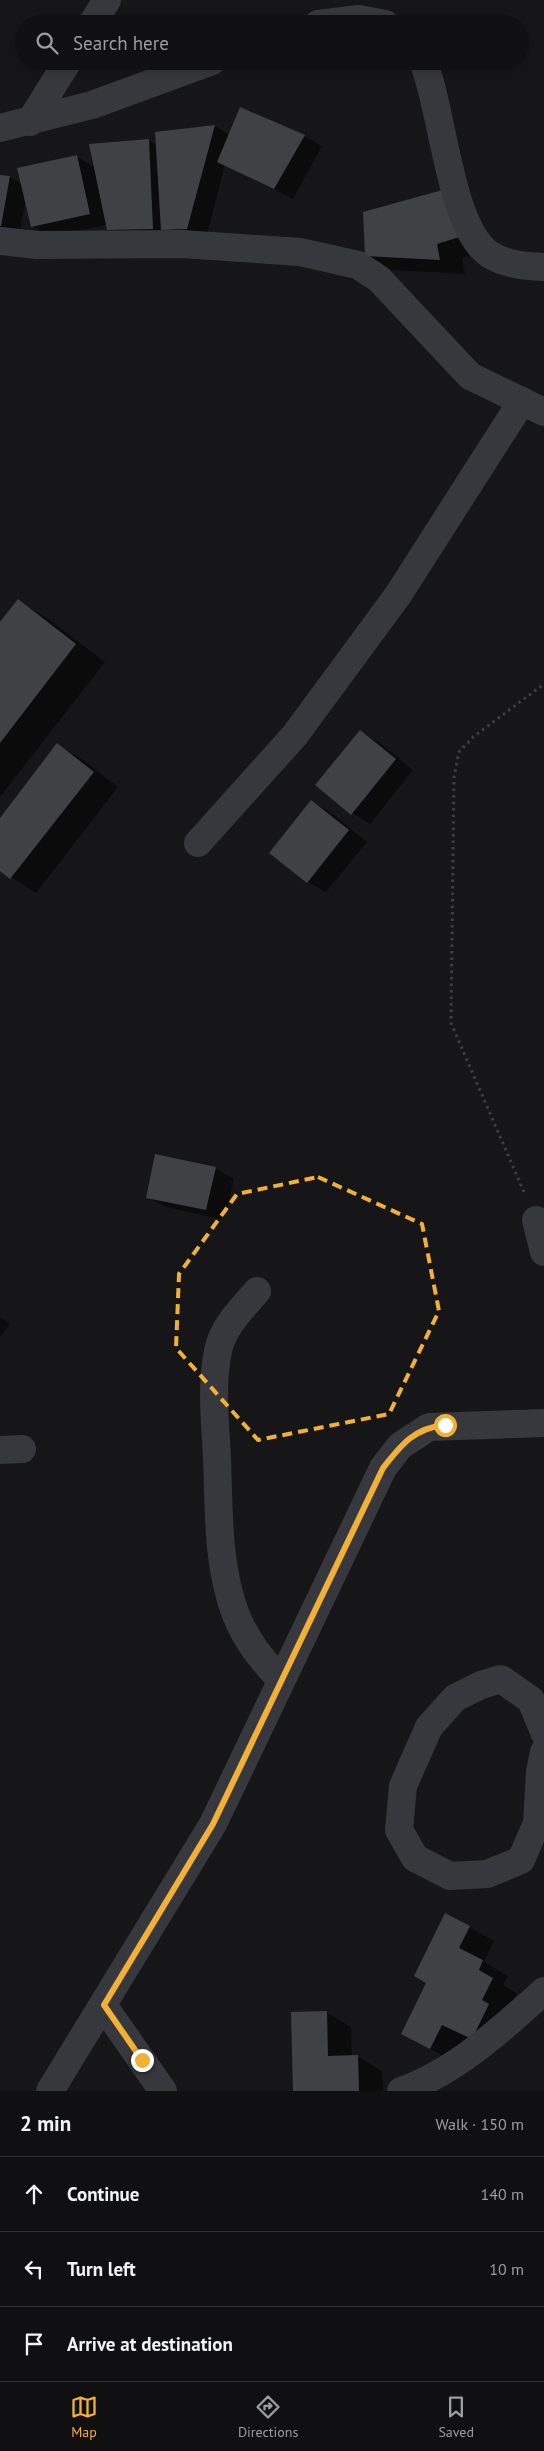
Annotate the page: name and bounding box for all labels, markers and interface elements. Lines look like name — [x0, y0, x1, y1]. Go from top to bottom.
search box — [15, 15, 529, 70]
icon: search — [33, 29, 61, 57]
text: Search here — [73, 31, 169, 55]
route start — [434, 1414, 457, 1437]
route end — [131, 2049, 154, 2072]
text: 2 min — [20, 2110, 71, 2137]
text: Walk · 150 m — [435, 2114, 524, 2134]
icon: ahead — [20, 2180, 48, 2208]
text: Continue — [67, 2182, 139, 2206]
text: 140 m — [481, 2184, 524, 2204]
icon: left — [20, 2255, 48, 2283]
text: Turn left — [67, 2257, 136, 2281]
text: 10 m — [489, 2259, 524, 2279]
icon: arrive — [20, 2330, 48, 2358]
text: Arrive at destination — [67, 2332, 233, 2356]
tab: Map — [70, 2393, 98, 2441]
tab: Directions — [238, 2393, 298, 2441]
tab: Saved — [438, 2393, 474, 2441]

